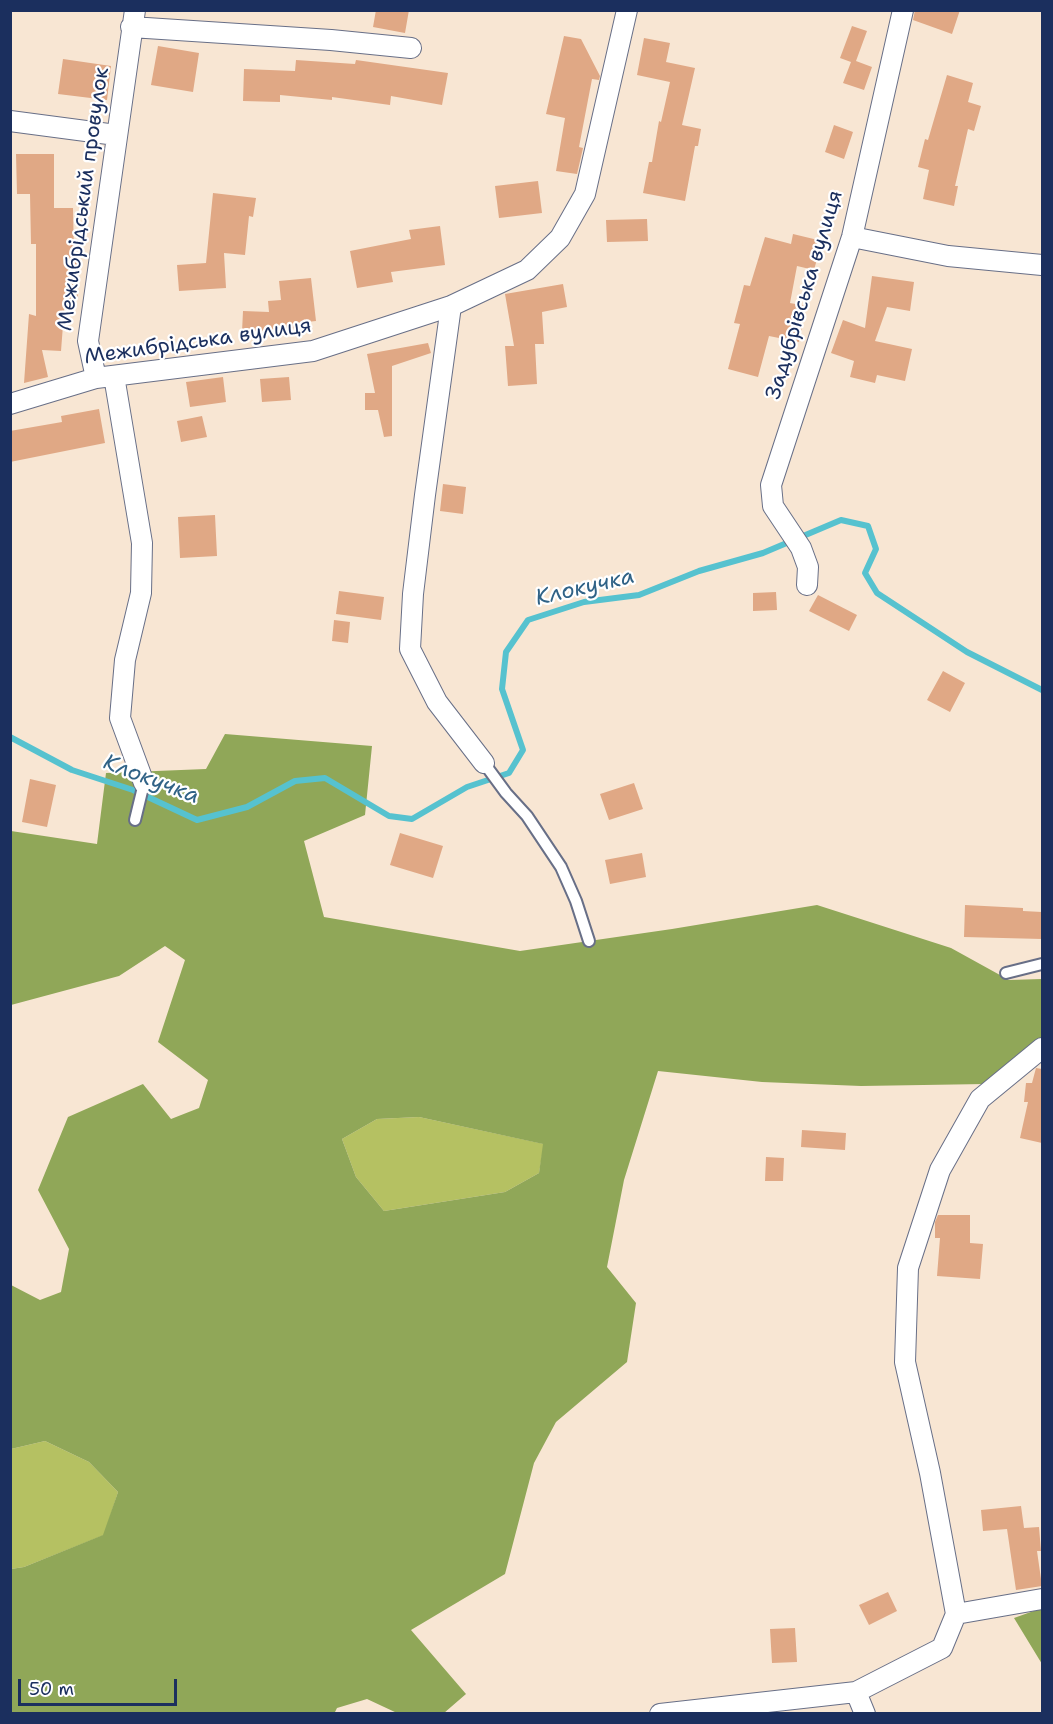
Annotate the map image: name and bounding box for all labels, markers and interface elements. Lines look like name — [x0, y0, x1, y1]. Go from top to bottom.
street label: Межибрідський провулок — [53, 66, 115, 332]
street label: Задубрівська вулиця — [761, 187, 849, 403]
street label: Межибрідська вулиця — [83, 314, 313, 370]
water label: Клокучка — [533, 564, 637, 612]
water label: Клокучка — [99, 750, 203, 810]
scale bar — [21, 1667, 180, 1705]
text: 50 m — [29, 1677, 74, 1701]

